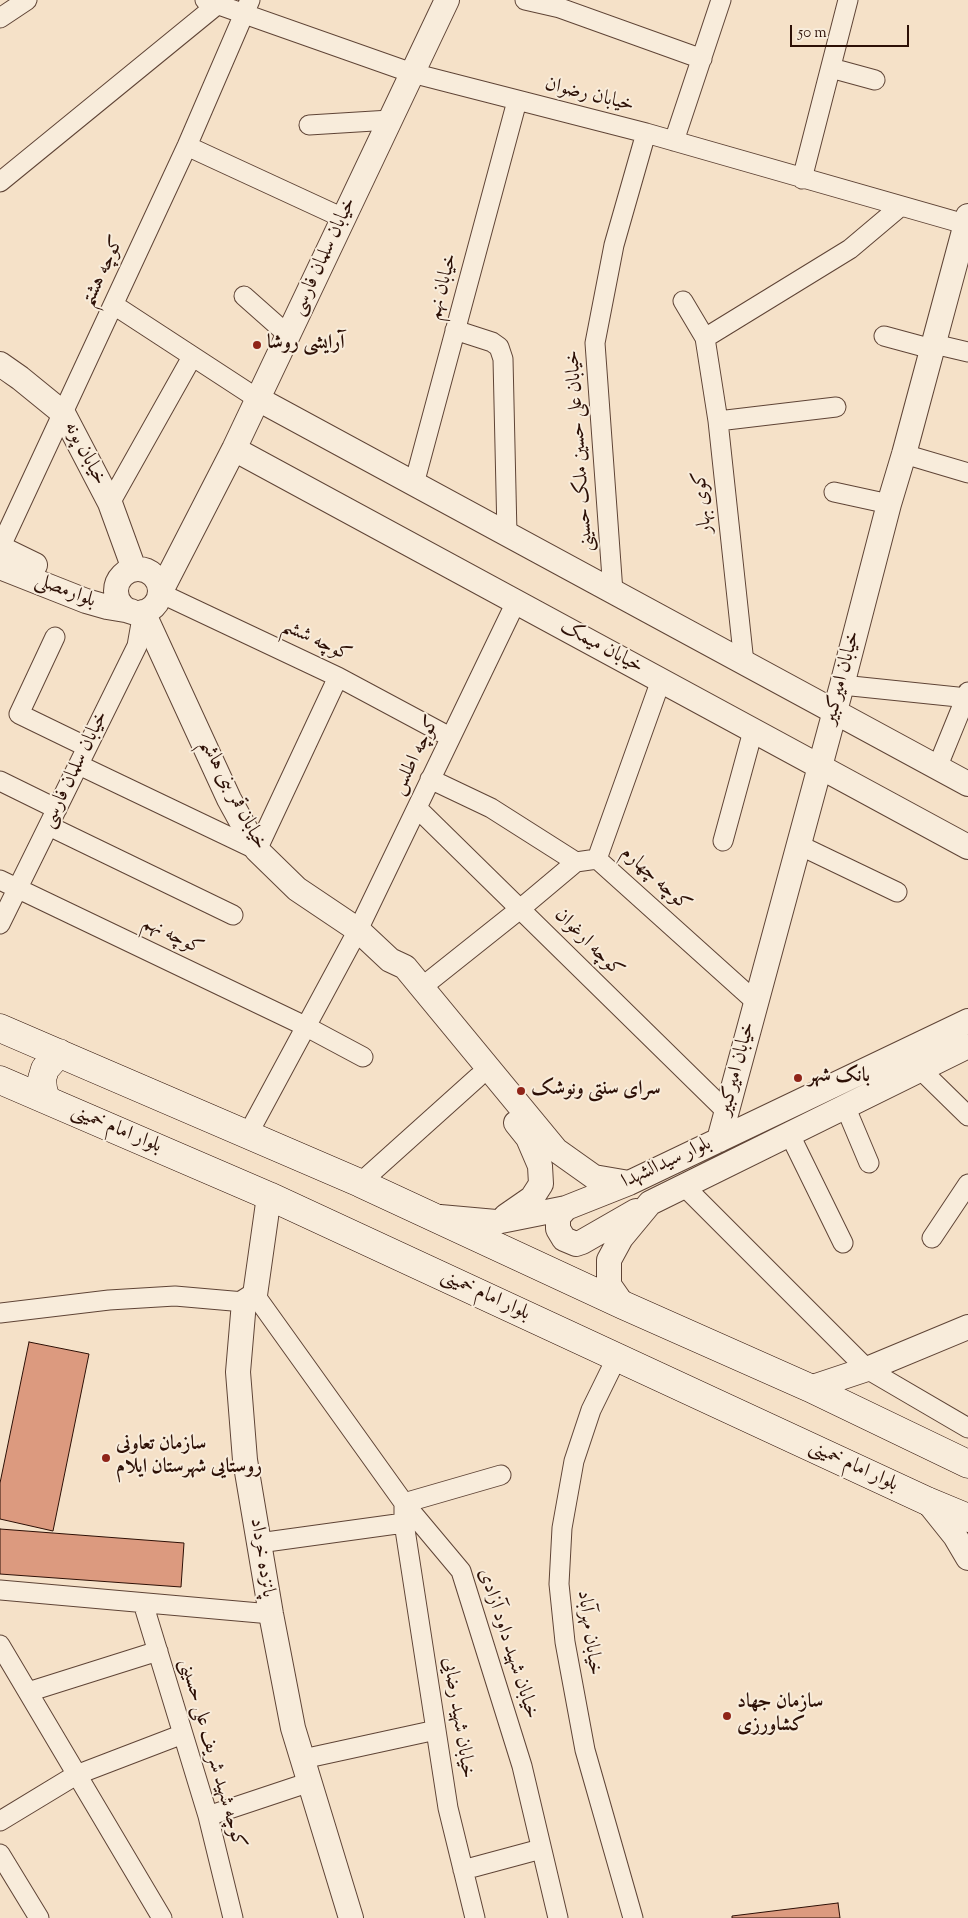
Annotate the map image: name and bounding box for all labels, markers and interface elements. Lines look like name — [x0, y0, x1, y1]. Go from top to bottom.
scale bar — [793, 15, 912, 47]
text: 50 m — [798, 23, 827, 44]
street label: خیابان رضوان — [542, 73, 636, 119]
street label: خیابان سلمان فارسی — [287, 194, 363, 320]
street label: کوچه هشتم — [77, 233, 131, 311]
street label: خیابان نهم — [424, 251, 464, 323]
place label: آرایشی روشا — [267, 333, 345, 357]
marker: آرایشی روشا — [251, 339, 263, 351]
street label: خیابان علی حسین ملک حسینی — [562, 349, 600, 553]
street label: خیابان پونه — [57, 418, 111, 490]
street label: کوی بهار — [689, 470, 719, 534]
street label: بلوارمصلی — [31, 569, 99, 615]
street label: کوچه ششم — [277, 615, 355, 669]
street label: خیابان میمک — [555, 616, 647, 680]
street label: خیابان امیرکبیر — [819, 629, 867, 727]
street label: خیابان سلمان فارسی — [37, 707, 115, 833]
street label: کوچه اطلس — [388, 712, 446, 800]
street label: خیابان قمر بنی هاشم — [193, 736, 271, 854]
street label: کوچه چهارم — [615, 842, 695, 918]
street label: کوچه ارغوان — [548, 904, 628, 984]
street label: کوچه نهم — [137, 912, 207, 962]
street label: خیابان امیرکبیر — [714, 1020, 762, 1118]
place label: بانک شهر — [808, 1066, 870, 1090]
marker: بانک شهر — [792, 1072, 804, 1084]
place label: سرای سنتی ونوشک — [531, 1079, 661, 1103]
marker: سرای سنتی ونوشک — [515, 1085, 527, 1097]
street label: بلوار امام خمینی — [67, 1100, 165, 1160]
street label: بلوار سیدالشهدا — [618, 1133, 716, 1195]
street label: بلوار امام خمینی — [436, 1265, 534, 1327]
place label: سازمان تعاونی روستایی شهرستان ایلام — [116, 1434, 262, 1481]
street label: بلوار امام خمینی — [804, 1436, 902, 1498]
marker: سازمان تعاونی روستایی شهرستان ایلام — [100, 1452, 112, 1464]
street label: پانزده خرداد — [243, 1517, 279, 1599]
street label: خیابان شهید داود آزادی — [471, 1566, 543, 1722]
street label: خیابان مهرآباد — [570, 1589, 606, 1677]
street label: کوچه شهید شریف علی حسینی — [172, 1656, 250, 1852]
street label: خیابان شهید رضایی — [436, 1656, 478, 1780]
place label: سازمان جهاد کشاورزی — [737, 1692, 823, 1739]
marker: سازمان جهاد کشاورزی — [721, 1710, 733, 1722]

